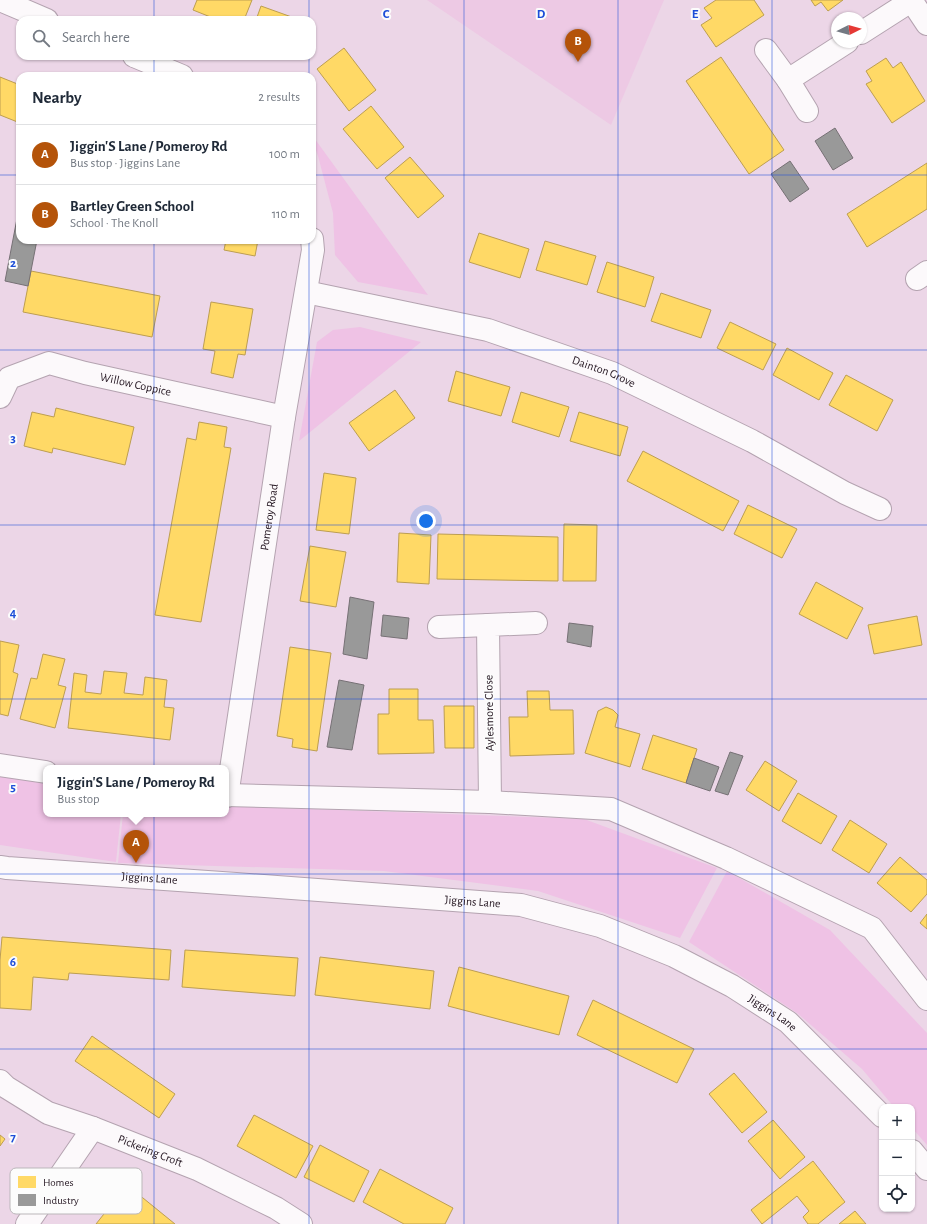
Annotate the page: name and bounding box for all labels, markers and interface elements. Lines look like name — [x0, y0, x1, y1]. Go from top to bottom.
text: C — [383, 8, 390, 21]
text: D — [537, 8, 546, 21]
text: E — [692, 8, 699, 21]
north arrow — [831, 12, 867, 48]
search box — [16, 16, 316, 60]
icon: search — [30, 27, 52, 49]
pin: B — [565, 29, 591, 62]
text: Search here — [62, 30, 130, 45]
text: Nearby — [32, 89, 82, 106]
text: 2 results — [258, 91, 300, 104]
text: Jiggin'S Lane / Pomeroy Rd — [70, 139, 227, 154]
text: A — [41, 148, 49, 161]
text: 100 m — [269, 148, 300, 161]
text: Bus stop · Jiggins Lane — [70, 157, 180, 170]
text: Bartley Green School — [70, 199, 194, 214]
text: B — [41, 208, 49, 221]
text: 110 m — [272, 208, 300, 221]
text: School · The Knoll — [70, 217, 159, 230]
text: 2 — [10, 257, 16, 270]
street label: Dainton Grove — [571, 354, 637, 389]
street label: Willow Coppice — [99, 371, 172, 398]
text: 3 — [10, 432, 16, 445]
street label: Pomeroy Road — [258, 483, 280, 551]
your location — [416, 511, 436, 531]
text: 4 — [10, 607, 17, 620]
street label: Aylesmore Close — [482, 675, 497, 751]
popup — [43, 765, 229, 817]
text: Jiggin'S Lane / Pomeroy Rd — [57, 775, 215, 790]
text: 5 — [10, 781, 16, 794]
text: Bus stop — [57, 793, 100, 806]
pin: A — [123, 830, 149, 863]
street label: Jiggins Lane — [121, 870, 178, 886]
street label: Jiggins Lane — [444, 893, 501, 909]
text: 6 — [10, 956, 16, 969]
street label: Jiggins Lane — [746, 992, 799, 1033]
map controls — [879, 1104, 915, 1212]
button: + — [879, 1104, 915, 1140]
text: 7 — [10, 1131, 16, 1144]
street label: Pickering Croft — [116, 1132, 185, 1169]
button: − — [879, 1140, 915, 1176]
legend — [10, 1168, 142, 1214]
button: locate — [879, 1176, 915, 1212]
text: Homes — [43, 1177, 74, 1188]
text: Industry — [43, 1195, 79, 1206]

